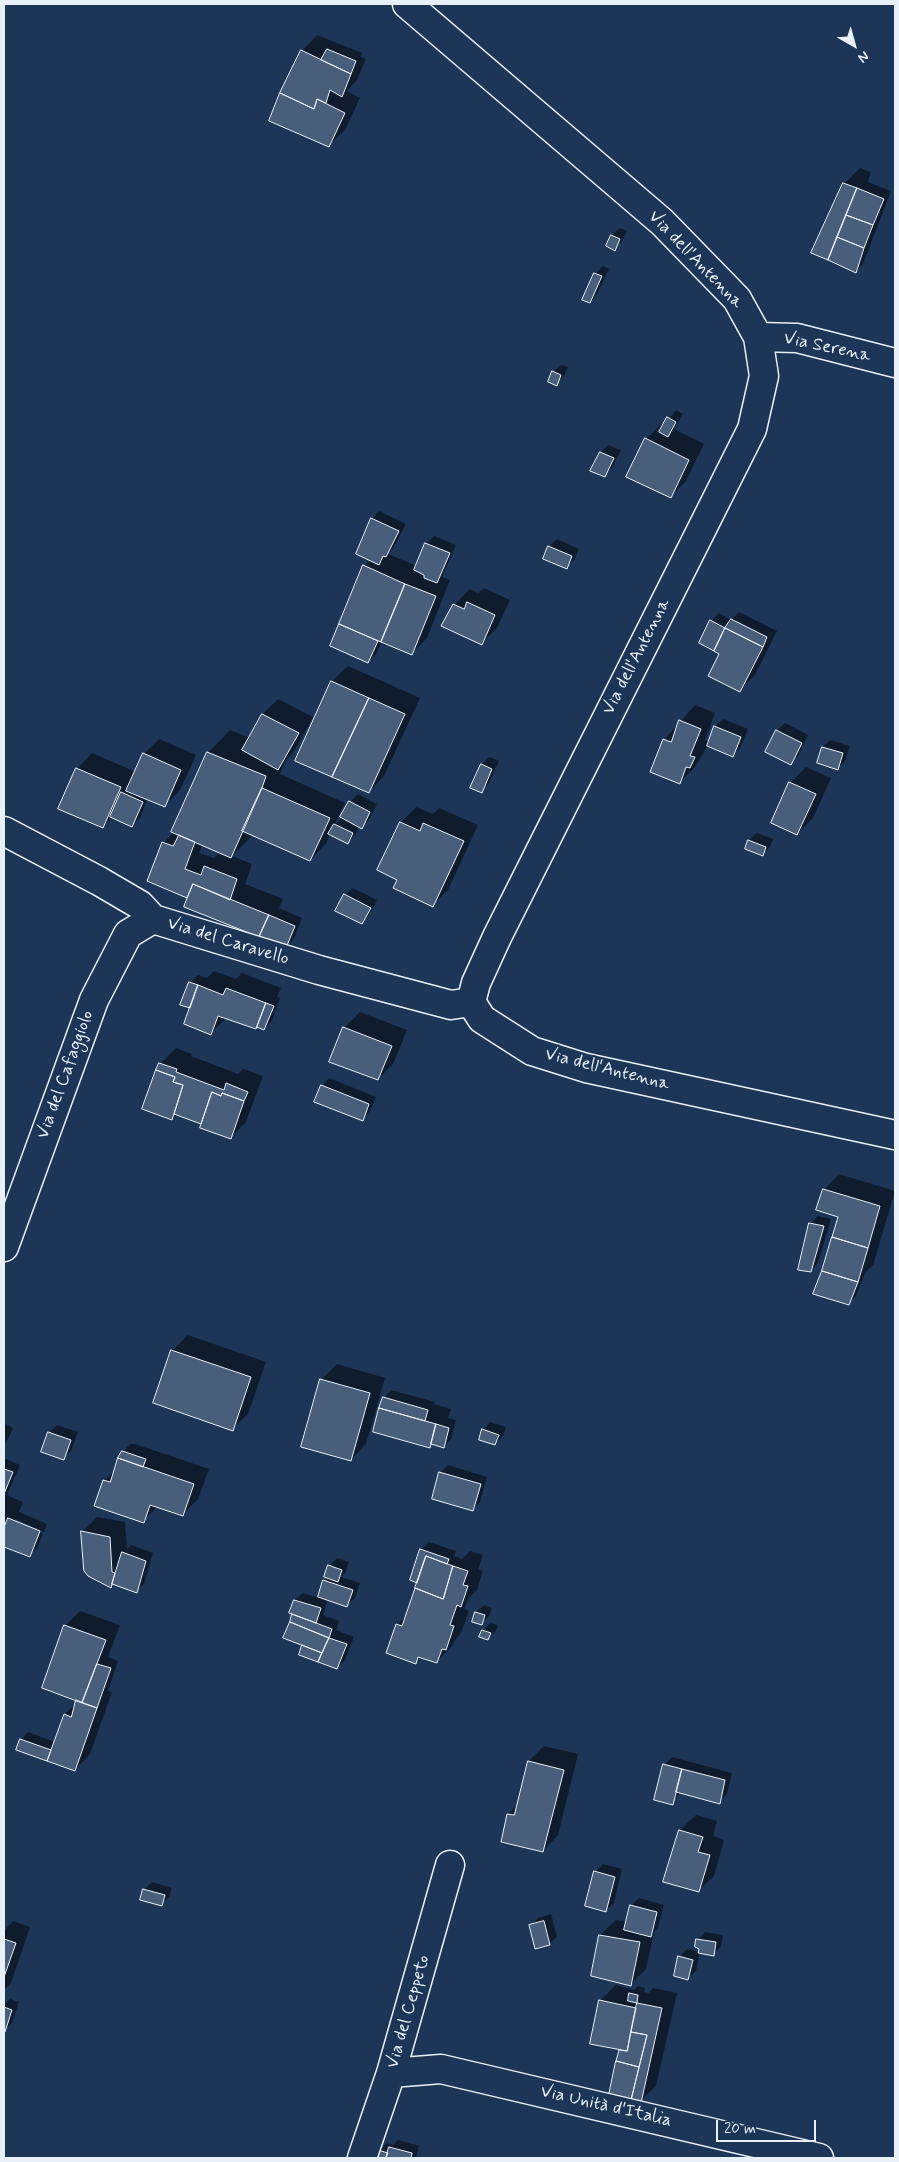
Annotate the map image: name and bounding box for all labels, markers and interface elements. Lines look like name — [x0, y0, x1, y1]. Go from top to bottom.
north arrow — [829, 20, 879, 70]
text: N — [854, 47, 872, 67]
street label: Via dell'Antenna — [643, 207, 747, 313]
street label: Via Serena — [782, 328, 872, 368]
street label: Via dell'Antenna — [598, 595, 676, 719]
street label: Via del Caravello — [165, 913, 291, 971]
street label: Via del Cafaggiolo — [33, 1008, 99, 1142]
street label: Via dell'Antenna — [543, 1044, 671, 1096]
street label: Via del Ceppeto — [382, 1953, 436, 2071]
street label: Via Unità d'Italia — [538, 2081, 674, 2133]
scale bar — [719, 2110, 819, 2142]
text: 20 m — [724, 2119, 756, 2139]

